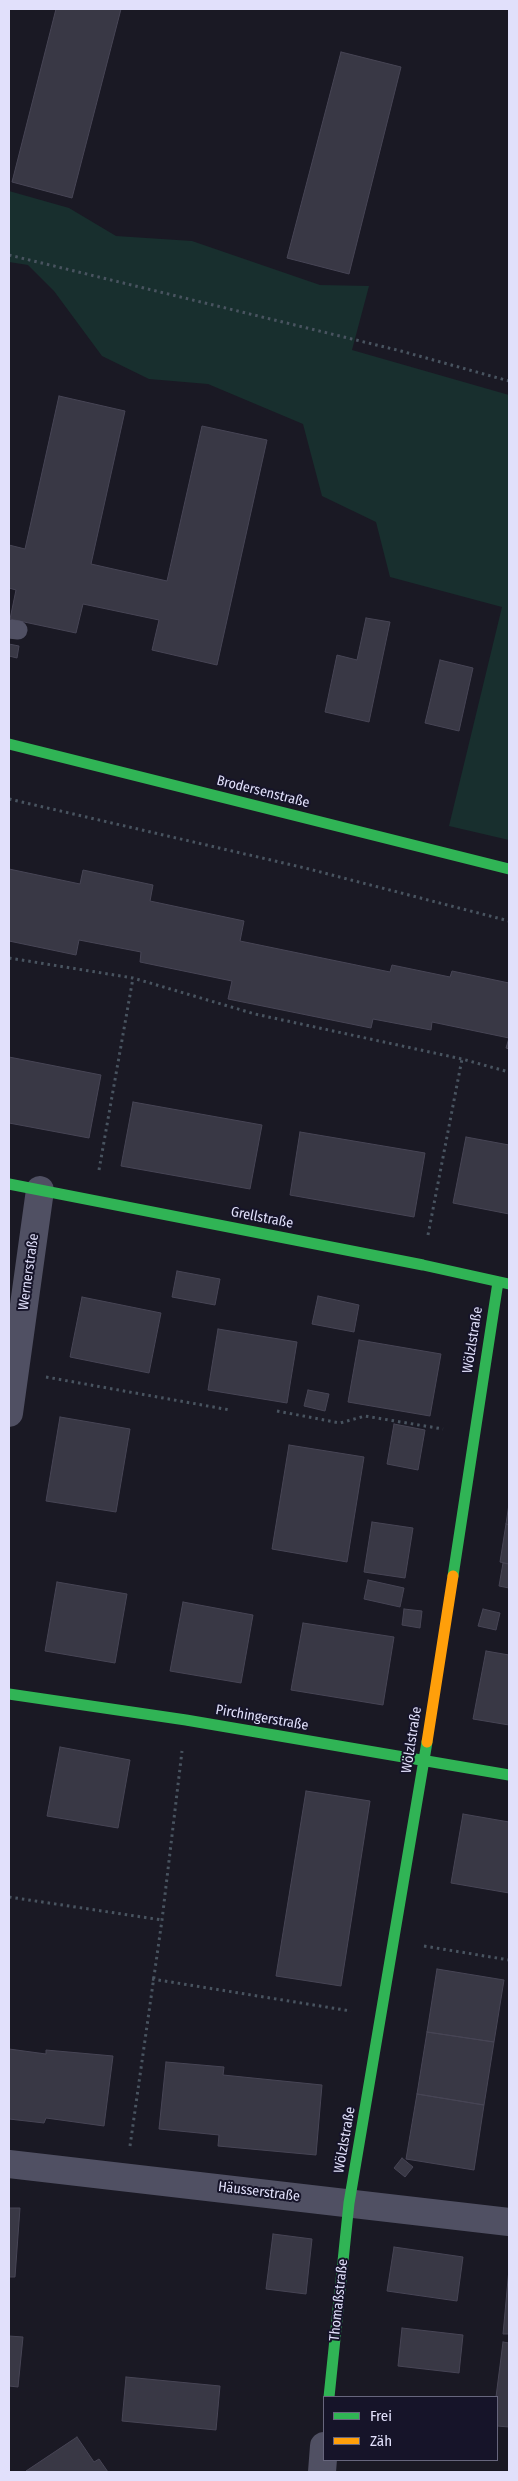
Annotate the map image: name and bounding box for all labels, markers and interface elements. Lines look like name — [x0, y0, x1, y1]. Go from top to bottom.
street label: Brodersenstraße — [215, 772, 311, 812]
street label: Grellstraße — [229, 1204, 295, 1232]
street label: Wernerstraße — [15, 1233, 43, 1311]
street label: Wölzlstraße — [459, 1306, 487, 1374]
street label: Pirchingerstraße — [214, 1702, 310, 1734]
street label: Wölzlstraße — [398, 1706, 426, 1774]
street label: Wölzlstraße — [331, 2106, 359, 2174]
street label: Häusserstraße — [217, 2179, 301, 2205]
street label: Thomaßstraße — [326, 2258, 352, 2342]
legend — [323, 2396, 498, 2461]
text: Frei — [370, 2407, 392, 2425]
text: Zäh — [370, 2432, 392, 2450]

